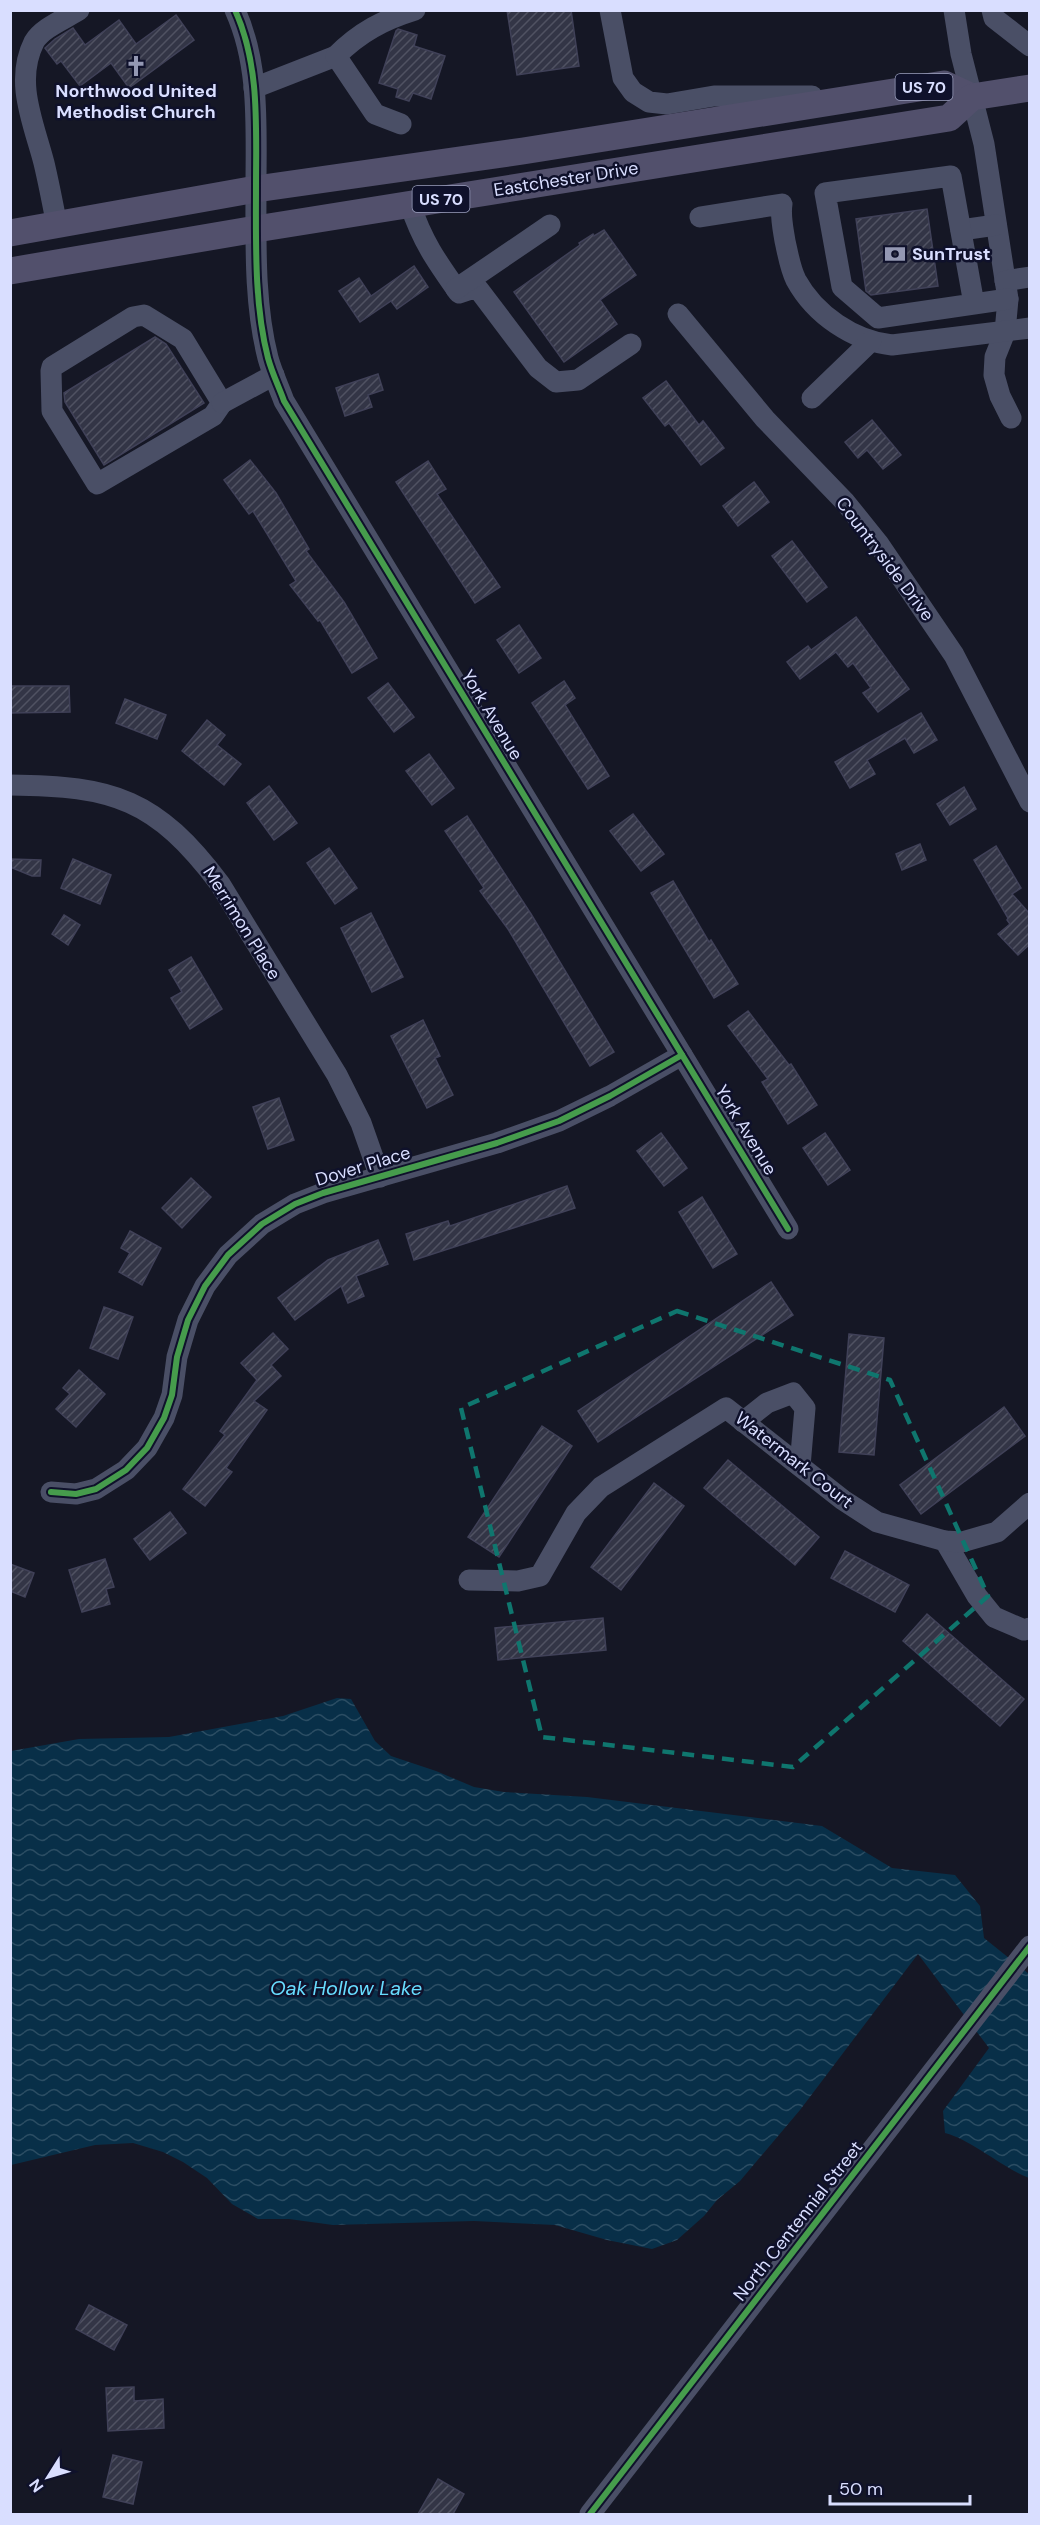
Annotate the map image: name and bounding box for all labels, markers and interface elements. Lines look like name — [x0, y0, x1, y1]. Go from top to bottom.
church icon: Northwood United Methodist Church — [124, 54, 148, 78]
road number: US 70 — [896, 74, 952, 100]
place label: Northwood United Methodist Church — [55, 79, 217, 124]
street label: Eastchester Drive — [492, 156, 640, 202]
road number: US 70 — [412, 186, 470, 212]
bank icon: SunTrust — [883, 242, 907, 266]
place label: SunTrust — [912, 242, 991, 266]
street label: Countryside Drive — [830, 492, 940, 626]
street label: York Avenue — [456, 665, 528, 765]
street label: Merrimon Place — [197, 862, 287, 984]
street label: York Avenue — [710, 1080, 782, 1180]
street label: Dover Place — [313, 1140, 413, 1192]
street label: Watermark Court — [730, 1406, 858, 1514]
water label: Oak Hollow Lake — [270, 1975, 422, 2001]
street label: North Centennial Street — [728, 2136, 868, 2306]
north arrow — [18, 2447, 78, 2507]
scale bar — [830, 2468, 970, 2506]
text: N — [25, 2475, 48, 2497]
text: 50 m — [839, 2477, 883, 2501]

